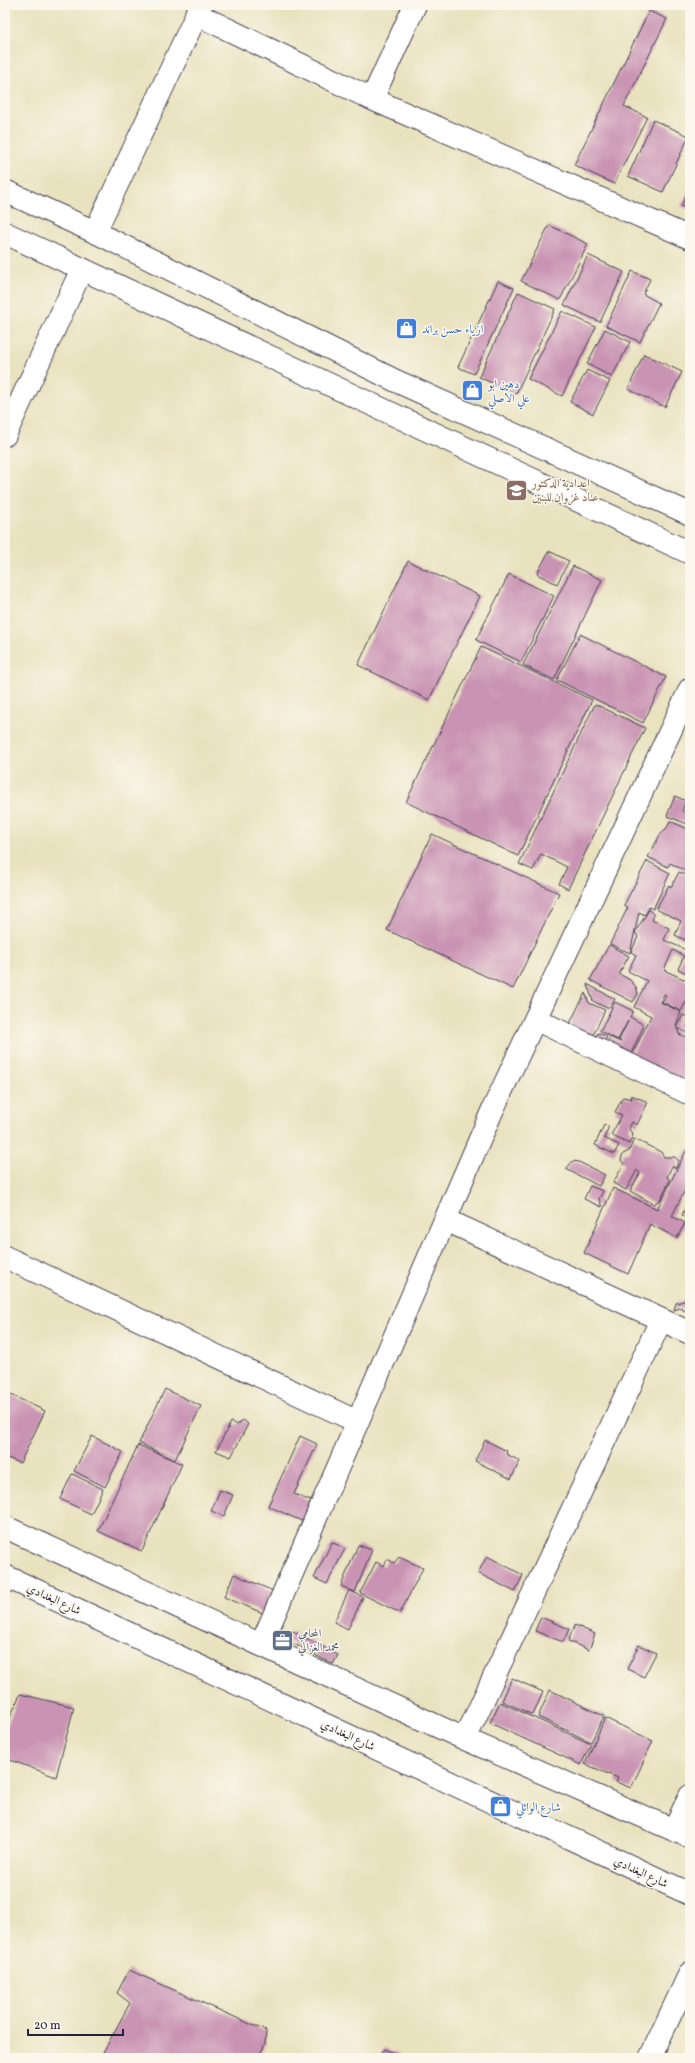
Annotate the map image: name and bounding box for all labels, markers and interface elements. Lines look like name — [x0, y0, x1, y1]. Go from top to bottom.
shop icon: ازياء حسن براند — [394, 316, 420, 342]
place label: ازياء حسن براند — [422, 322, 484, 338]
place label: دهين ابو علي الاصلي — [487, 377, 530, 410]
shop icon: دهين ابو علي الاصلي — [460, 378, 486, 404]
place label: اعدادية الدكتور عناد غزوان للبنين — [531, 476, 599, 506]
school or university icon: اعدادية الدكتور عناد غزوان للبنين — [503, 477, 529, 503]
street label: شارع البغدادي — [23, 1580, 83, 1621]
place label: المحامي محمد الغزالي — [298, 1626, 339, 1657]
office icon: المحامي محمد الغزالي — [270, 1627, 296, 1653]
street label: شارع البغدادي — [317, 1716, 377, 1757]
shop icon: شارع الوائلي — [488, 1794, 514, 1820]
place label: شارع الوائلي — [516, 1800, 561, 1819]
street label: شارع البغدادي — [610, 1853, 670, 1894]
scale bar — [28, 2011, 123, 2037]
text: 20 m — [34, 2018, 61, 2034]

